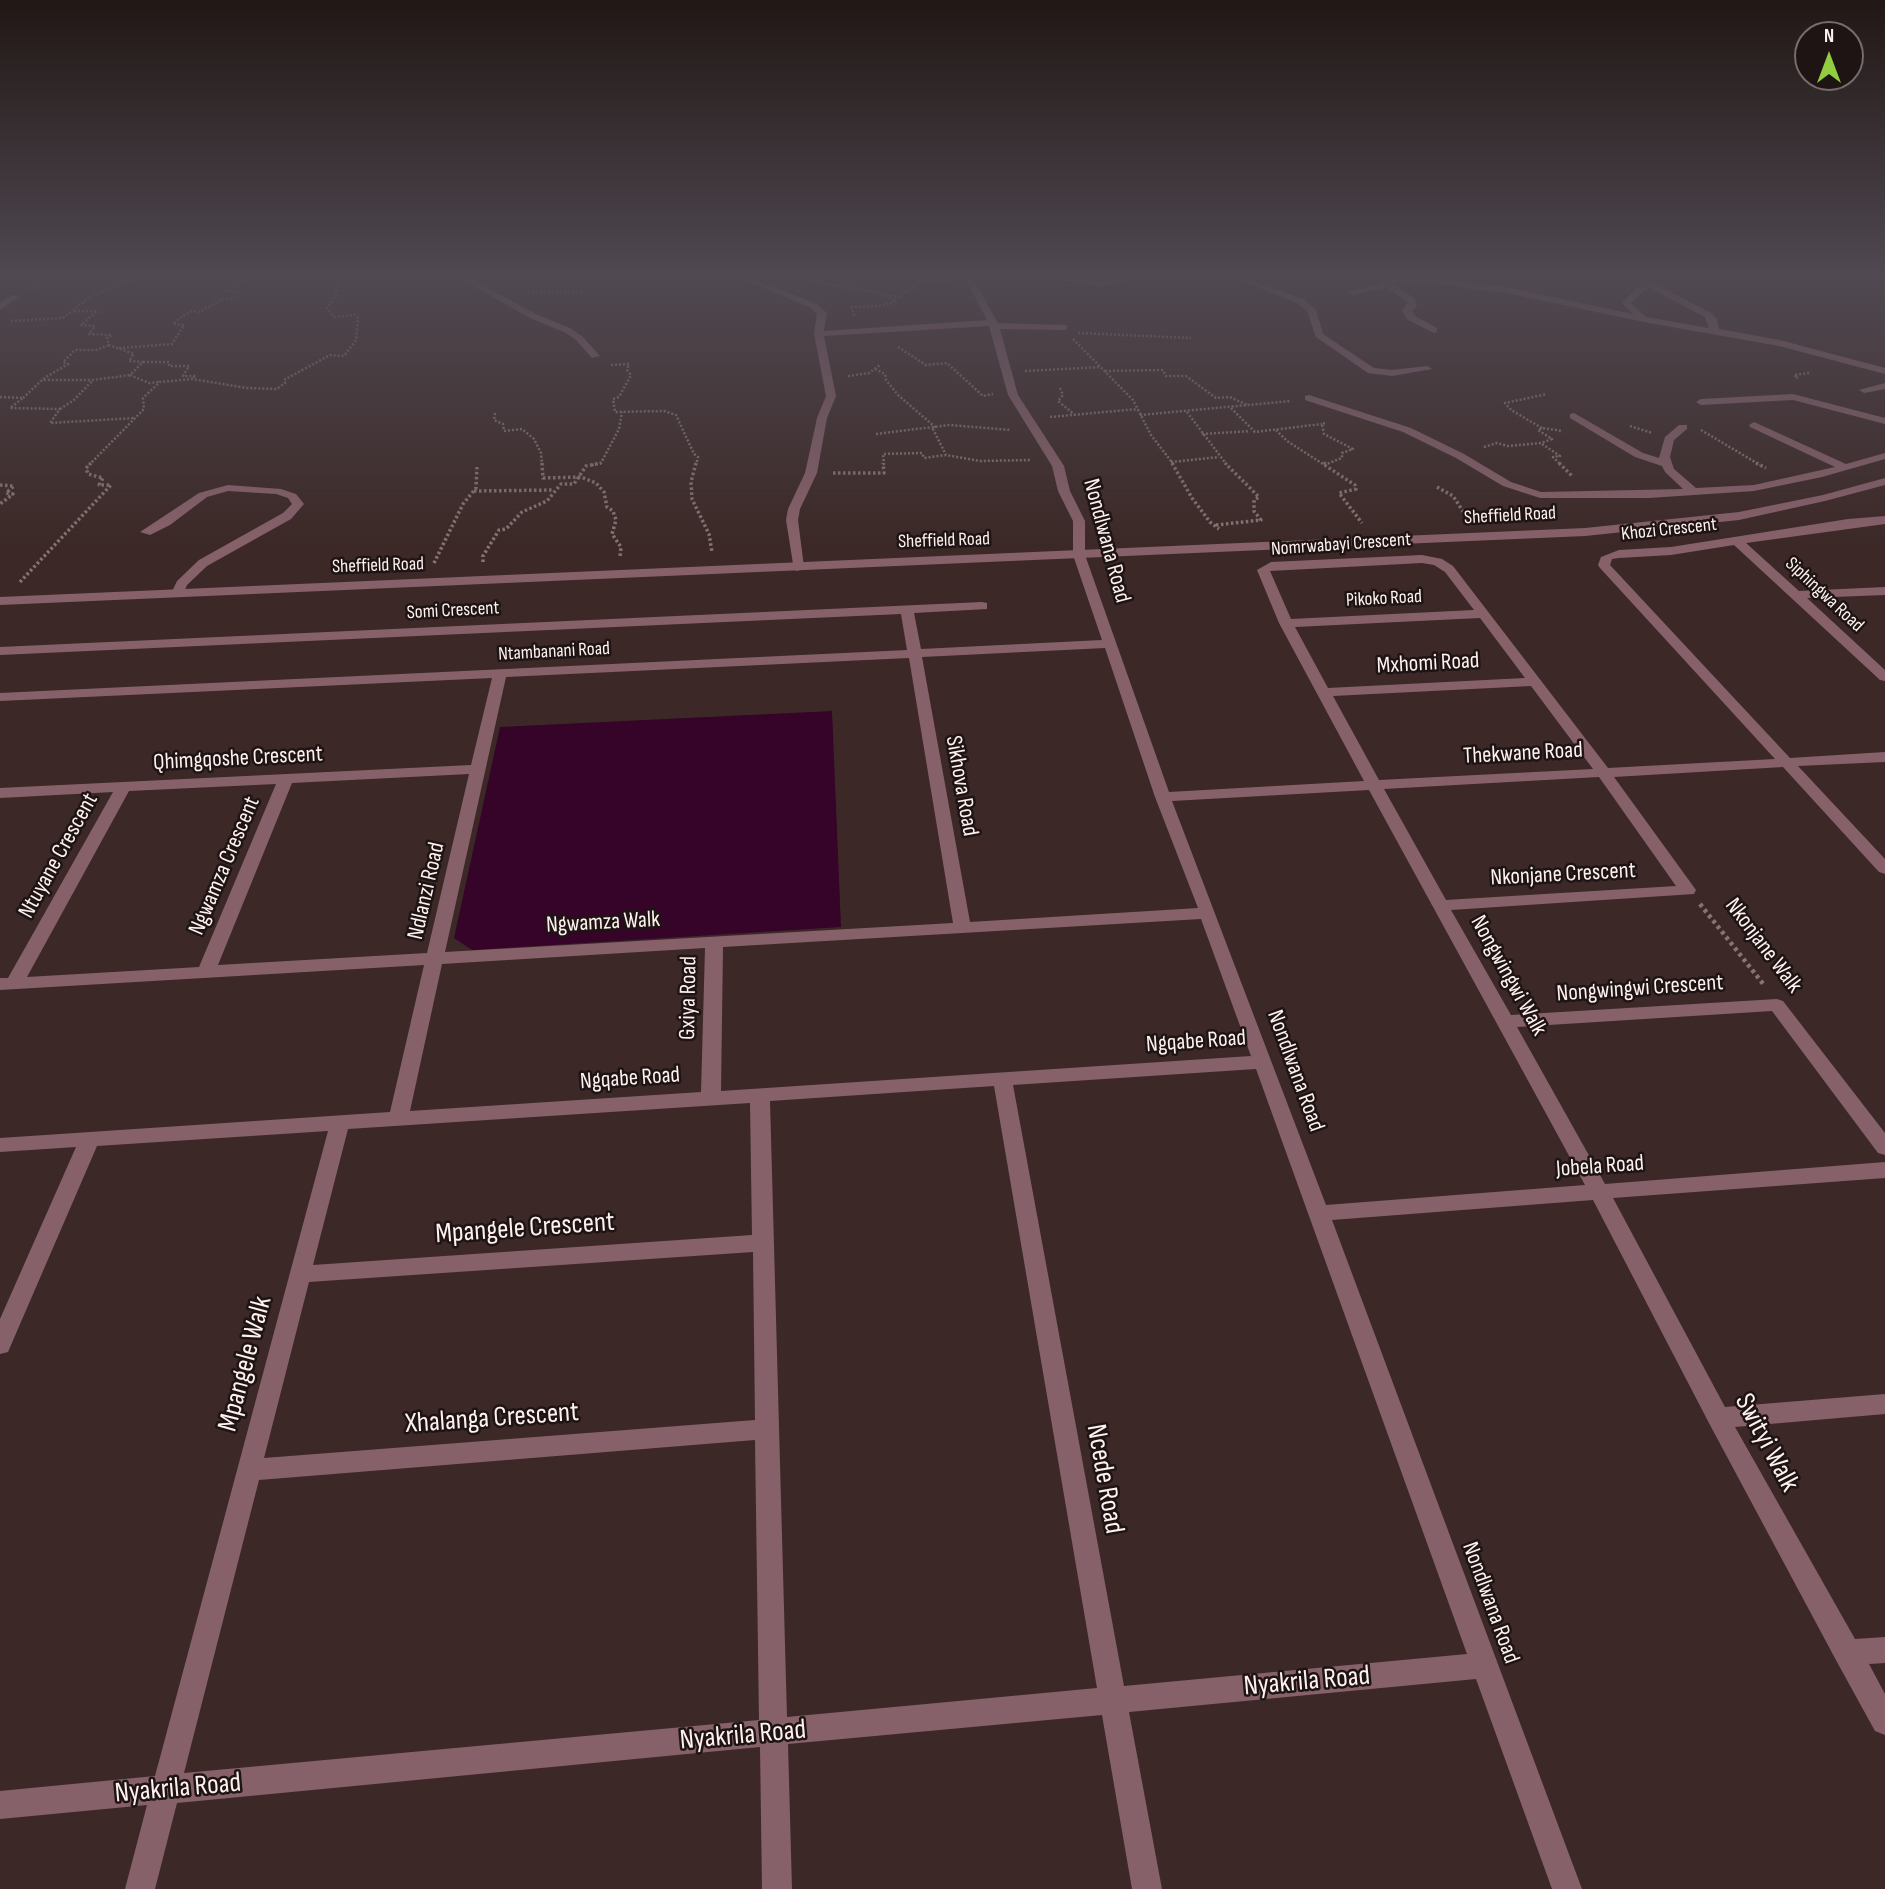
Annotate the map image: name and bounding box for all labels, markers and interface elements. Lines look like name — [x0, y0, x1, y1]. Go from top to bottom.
north arrow — [1794, 21, 1864, 91]
text: N — [1824, 25, 1834, 48]
street label: Nondlwana Road — [1076, 476, 1136, 606]
street label: Sheffield Road — [1463, 502, 1557, 530]
street label: Khozi Crescent — [1620, 514, 1718, 546]
street label: Sheffield Road — [898, 528, 990, 554]
street label: Nomrwabayi Crescent — [1270, 529, 1412, 561]
street label: Sheffield Road — [332, 553, 424, 579]
street label: Siphingwa Road — [1780, 553, 1868, 637]
street label: Pikoko Road — [1346, 586, 1422, 612]
street label: Somi Crescent — [406, 597, 500, 625]
street label: Ntambanani Road — [498, 638, 610, 666]
street label: Mxhomi Road — [1376, 648, 1480, 680]
street label: Sikhova Road — [939, 734, 983, 838]
street label: Thekwane Road — [1463, 737, 1583, 771]
street label: Qhimgqoshe Crescent — [153, 741, 323, 777]
street label: Ntuyane Crescent — [13, 789, 105, 923]
street label: Ngwamza Crescent — [183, 793, 267, 939]
street label: Ndlanzi Road — [402, 840, 452, 942]
street label: Nkonjane Crescent — [1490, 857, 1636, 893]
street label: Nkonjane Walk — [1718, 893, 1808, 999]
street label: Ngwamza Walk — [545, 906, 661, 940]
street label: Nongwingwi Walk — [1464, 911, 1552, 1041]
street label: Gxiya Road — [674, 956, 704, 1040]
street label: Nongwingwi Crescent — [1556, 969, 1724, 1009]
street label: Nondlwana Road — [1260, 1007, 1330, 1135]
street label: Ngqabe Road — [1145, 1025, 1247, 1059]
street label: Ngqabe Road — [579, 1062, 681, 1096]
street label: Jobela Road — [1555, 1150, 1645, 1184]
street label: Mpangele Crescent — [434, 1206, 616, 1252]
street label: Mpangele Walk — [212, 1293, 280, 1435]
street label: Swityi Walk — [1726, 1388, 1806, 1498]
street label: Xhalanga Crescent — [404, 1396, 580, 1442]
street label: Ncede Road — [1078, 1422, 1130, 1536]
street label: Nondlwana Road — [1455, 1539, 1525, 1667]
street label: Nyakrila Road — [1243, 1660, 1371, 1704]
street label: Nyakrila Road — [679, 1714, 807, 1758]
street label: Nyakrila Road — [114, 1767, 242, 1811]

